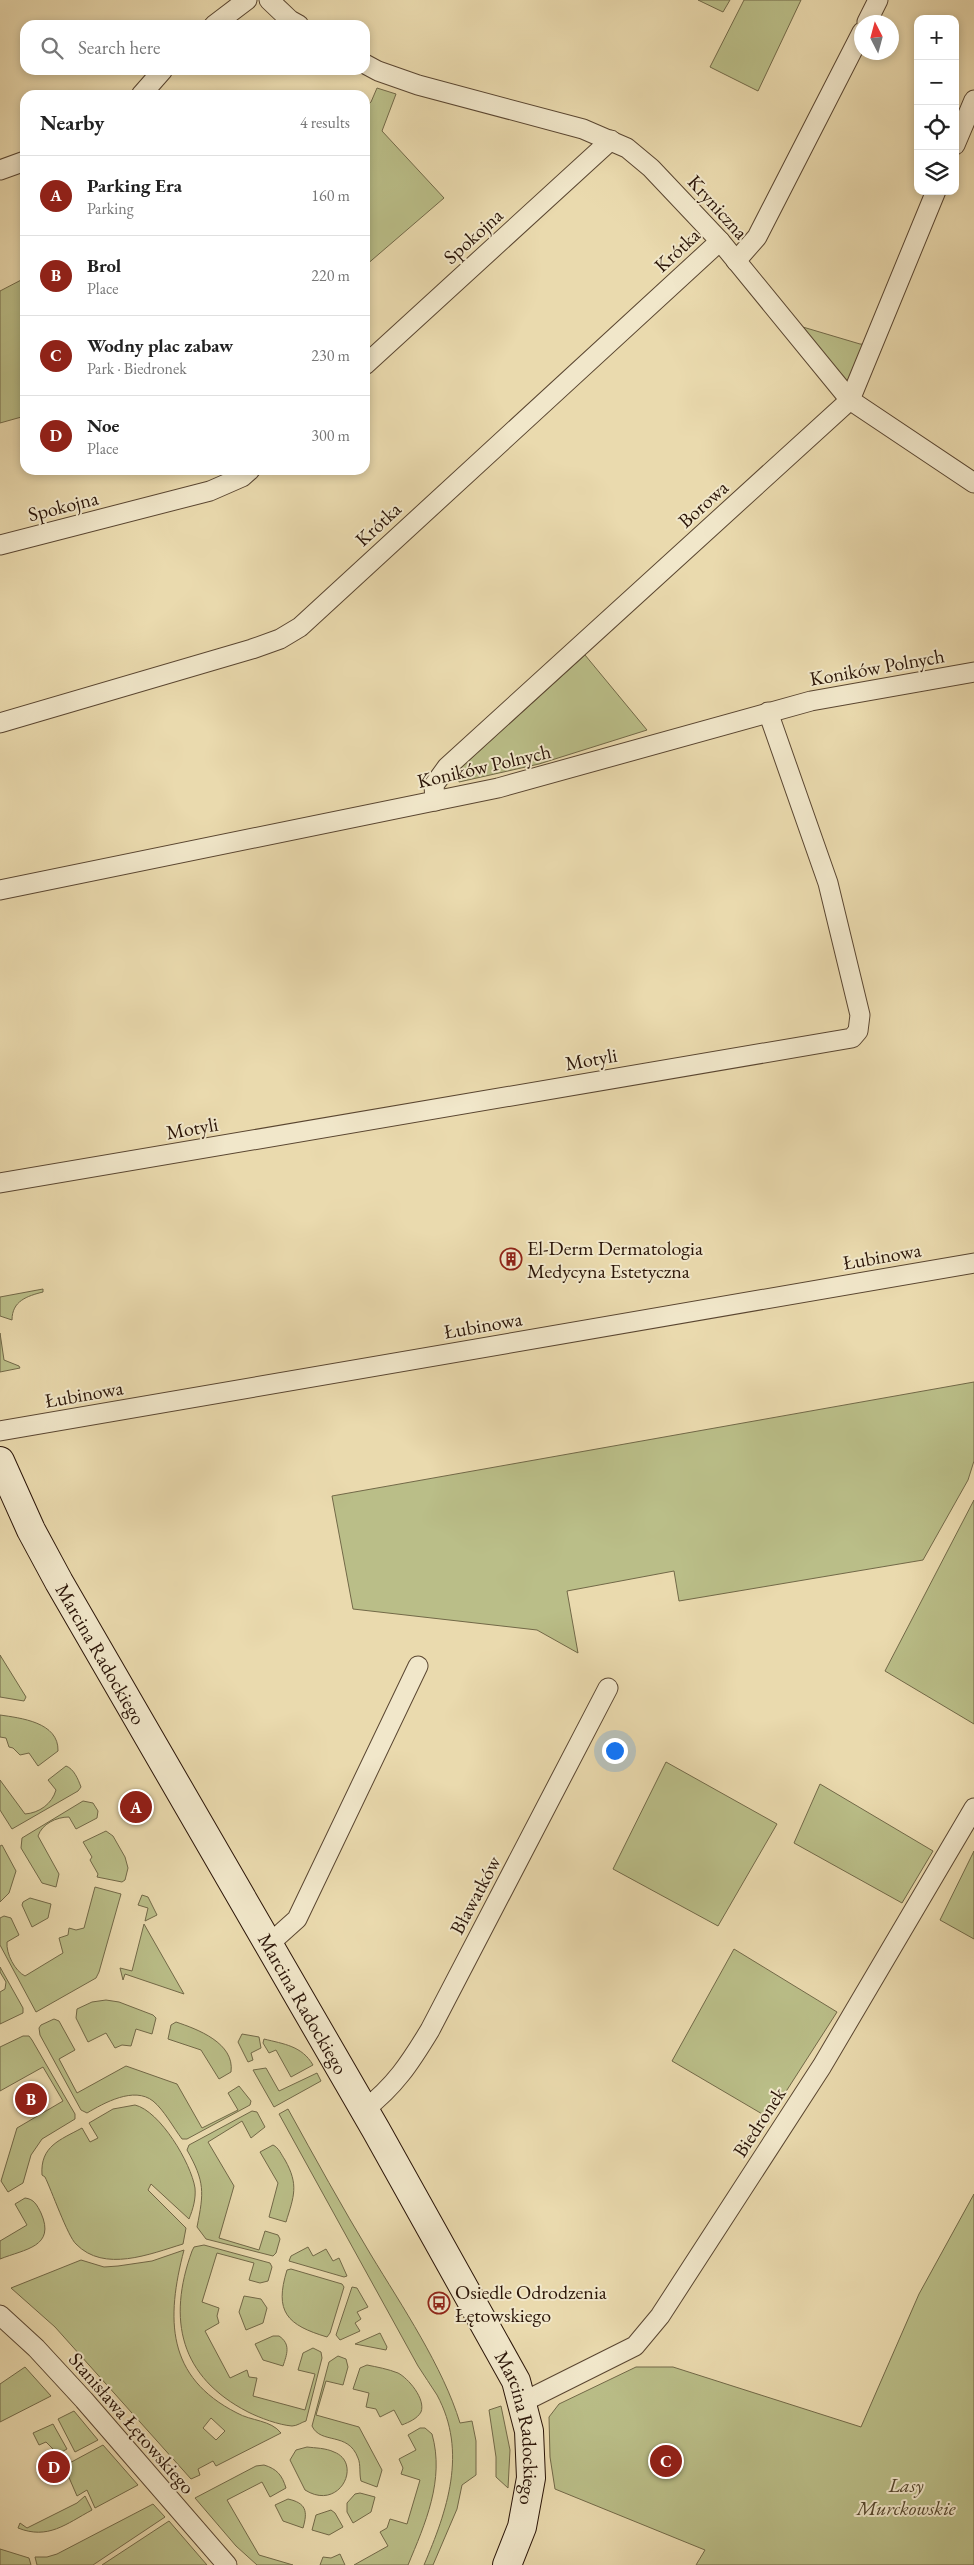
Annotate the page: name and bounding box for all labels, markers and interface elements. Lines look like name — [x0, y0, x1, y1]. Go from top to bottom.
north arrow — [854, 15, 899, 60]
map controls — [914, 15, 959, 195]
button: + — [914, 15, 959, 60]
search box — [20, 20, 370, 75]
icon: search — [38, 34, 66, 62]
text: Search here — [78, 35, 160, 60]
button: − — [914, 60, 959, 105]
button: locate — [914, 105, 959, 150]
text: Nearby — [40, 109, 104, 136]
text: 4 results — [300, 112, 350, 133]
button: layers — [914, 150, 959, 195]
street label: Kryniczna — [682, 169, 754, 245]
text: Parking Era — [87, 173, 182, 198]
text: A — [50, 185, 62, 206]
text: 160 m — [311, 185, 350, 206]
text: Parking — [87, 198, 134, 219]
street label: Spokojna — [438, 202, 508, 270]
street label: Krótka — [648, 222, 706, 278]
text: Brol — [87, 253, 121, 278]
text: B — [51, 265, 61, 286]
text: 220 m — [311, 265, 350, 286]
text: Place — [87, 278, 119, 299]
text: Wodny plac zabaw — [87, 333, 233, 358]
text: C — [50, 345, 62, 366]
text: 230 m — [311, 345, 350, 366]
text: Park · Biedronek — [87, 358, 187, 379]
text: Noe — [87, 413, 119, 438]
text: D — [50, 425, 62, 446]
text: 300 m — [311, 425, 350, 446]
text: Place — [87, 438, 119, 459]
street label: Borowa — [672, 474, 734, 534]
street label: Spokojna — [25, 485, 101, 527]
street label: Krótka — [349, 496, 407, 552]
street label: Koników Polnych — [807, 642, 947, 692]
street label: Koników Polnych — [415, 738, 553, 794]
street label: Motyli — [563, 1042, 619, 1076]
street label: Motyli — [164, 1111, 220, 1145]
place label: El-Derm Dermatologia Medycyna Estetyczna — [527, 1235, 703, 1284]
street label: Łubinowa — [841, 1236, 923, 1276]
building icon: El-Derm Dermatologia Medycyna Estetyczna — [499, 1247, 523, 1271]
street label: Łubinowa — [442, 1305, 524, 1345]
street label: Łubinowa — [43, 1374, 125, 1414]
street label: Marcina Radockiego — [50, 1579, 152, 1730]
your location — [602, 1738, 628, 1764]
pin: A — [120, 1788, 152, 1826]
street label: Bławatków — [444, 1851, 507, 1939]
street label: Marcina Radockiego — [252, 1928, 354, 2079]
pin: B — [15, 2080, 47, 2118]
street label: Biedronek — [727, 2081, 792, 2162]
place label: Osiedle Odrodzenia Łętowskiego — [455, 2279, 607, 2328]
bus stop icon: Osiedle Odrodzenia Łętowskiego — [427, 2291, 451, 2315]
street label: Marcina Radockiego — [489, 2346, 544, 2508]
street label: Stanisława Łętowskiego — [63, 2347, 201, 2500]
pin: C — [650, 2442, 682, 2480]
pin: D — [38, 2448, 70, 2486]
park label: Lasy Murckowskie — [856, 2472, 956, 2521]

